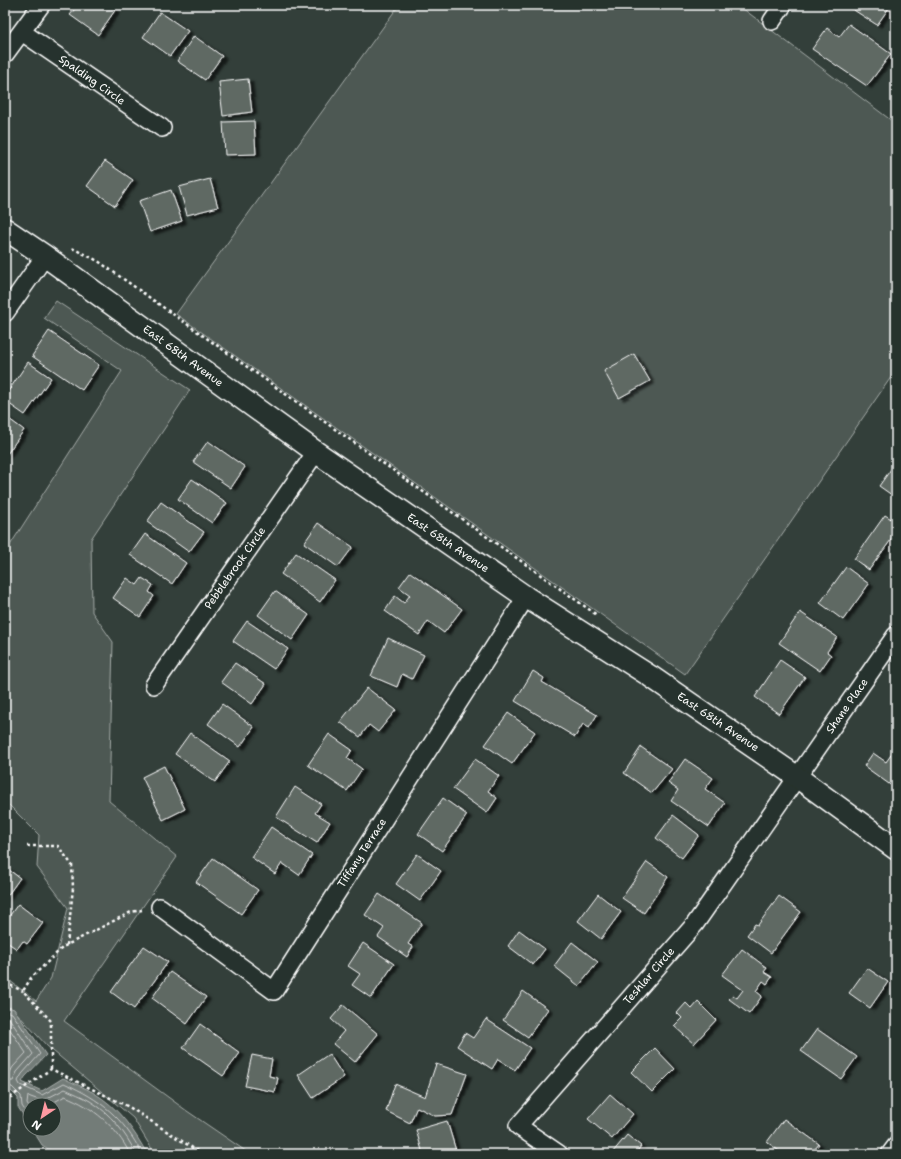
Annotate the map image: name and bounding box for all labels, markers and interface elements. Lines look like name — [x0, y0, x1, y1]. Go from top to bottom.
street label: Spalding Circle — [56, 51, 128, 109]
street label: East 68th Avenue — [140, 322, 226, 390]
street label: East 68th Avenue — [404, 510, 492, 576]
street label: Pebblebrook Circle — [201, 524, 269, 612]
street label: Shane Place — [822, 675, 872, 737]
street label: East 68th Avenue — [674, 689, 762, 755]
street label: Tiffany Terrace — [334, 815, 390, 891]
street label: Teshlar Circle — [620, 944, 678, 1008]
north arrow — [22, 1097, 62, 1137]
text: N — [28, 1116, 44, 1133]

